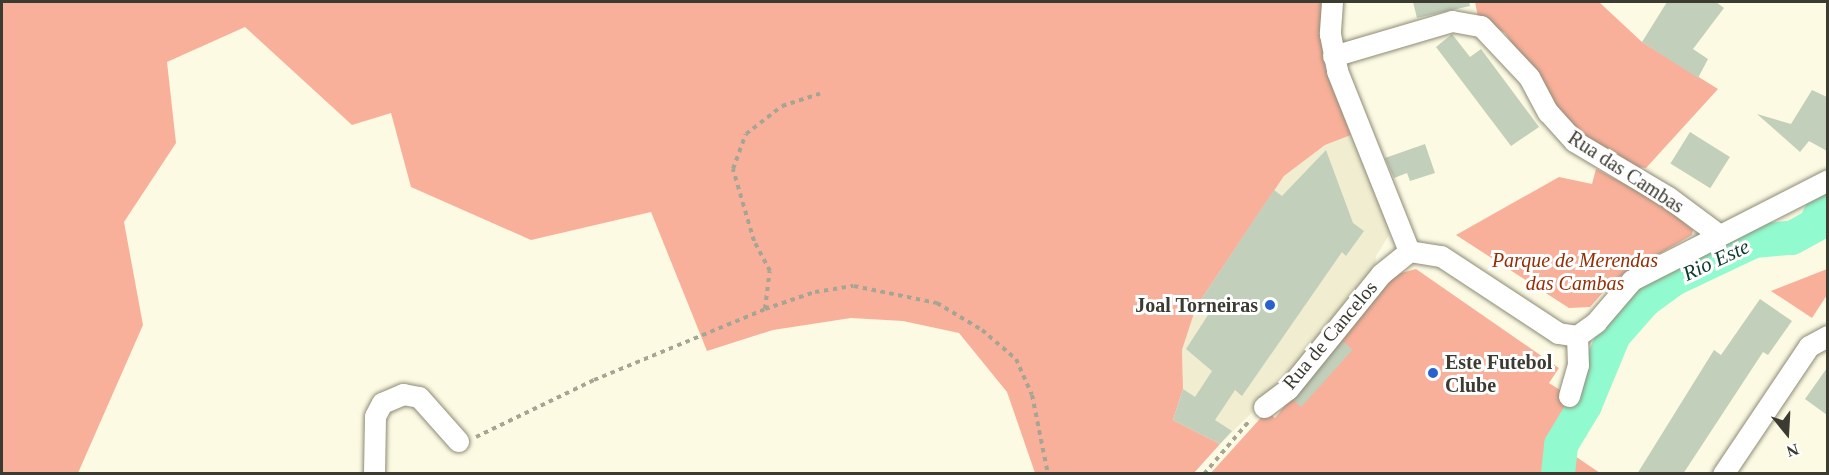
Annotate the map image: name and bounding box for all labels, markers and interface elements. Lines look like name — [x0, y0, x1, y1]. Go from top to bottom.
street label: Rua das Cambas — [1564, 126, 1688, 218]
water label: Rio Este — [1679, 234, 1753, 286]
park label: Parque de Merendas das Cambas — [1492, 248, 1658, 295]
street label: Rua de Cancelos — [1278, 276, 1382, 394]
place label: Joal Torneiras — [1135, 293, 1258, 317]
marker: Joal Torneiras — [1263, 298, 1277, 312]
place label: Este Futebol Clube — [1445, 350, 1552, 397]
marker: Este Futebol Clube — [1426, 366, 1440, 380]
north arrow — [1757, 403, 1817, 463]
text: N — [1785, 441, 1801, 460]

